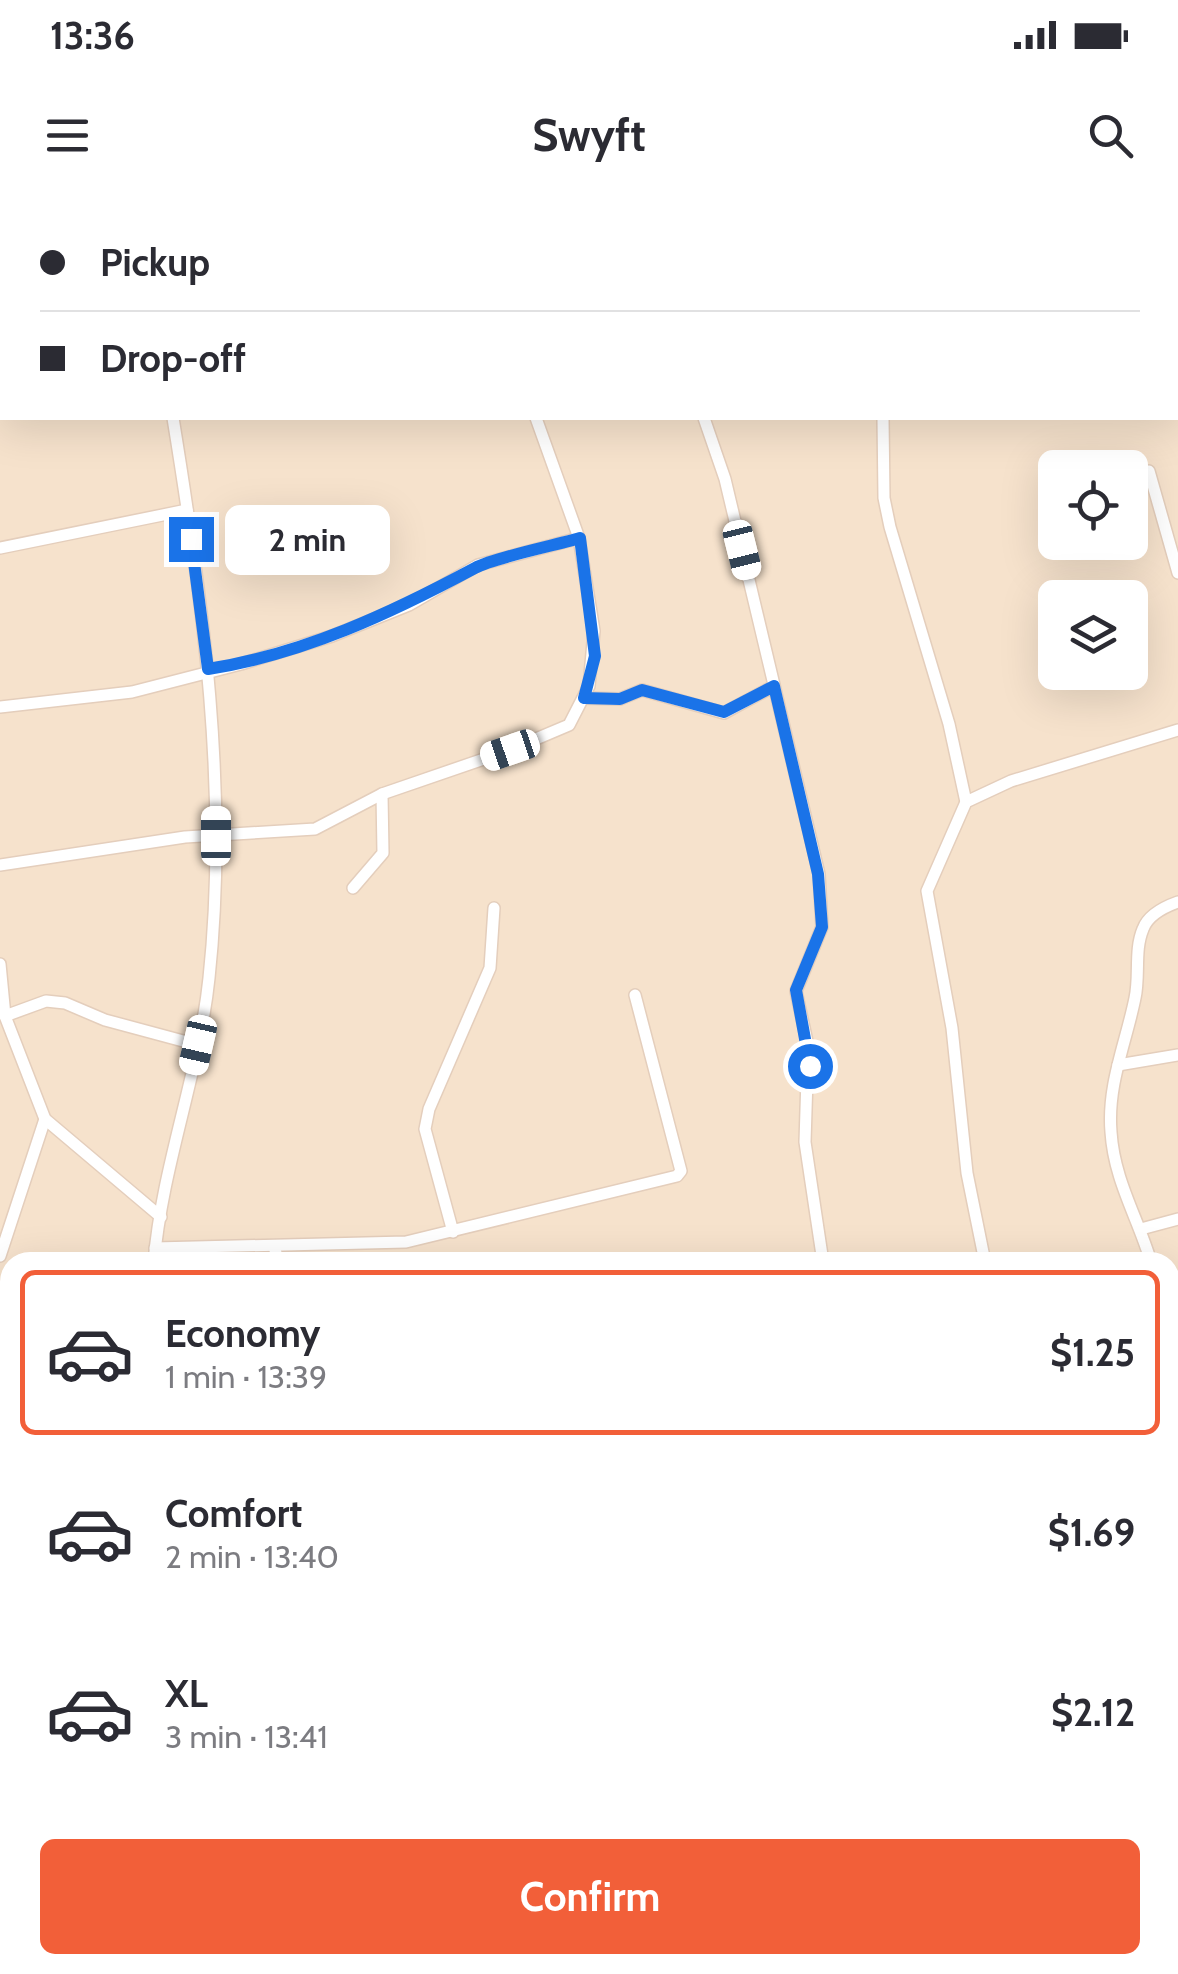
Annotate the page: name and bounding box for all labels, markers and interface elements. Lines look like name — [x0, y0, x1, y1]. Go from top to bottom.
text: 13:36 — [50, 12, 135, 59]
icon: menu — [40, 108, 95, 163]
text: Swyft — [532, 108, 646, 162]
icon: search — [1083, 108, 1138, 163]
text: Pickup — [100, 239, 210, 286]
text: Drop-off — [100, 335, 246, 382]
map controls — [1038, 450, 1148, 690]
button: locate — [1038, 450, 1148, 560]
callout: 2 min — [226, 504, 391, 574]
route end — [169, 517, 214, 562]
car — [720, 517, 764, 583]
text: 2 min — [269, 520, 346, 559]
button: layers — [1038, 580, 1148, 690]
car — [477, 726, 543, 774]
car — [201, 806, 231, 866]
car — [177, 1012, 219, 1078]
route start — [788, 1044, 833, 1089]
icon: car — [45, 1308, 135, 1398]
text: Economy — [165, 1310, 320, 1357]
text: $1.25 — [1050, 1329, 1135, 1376]
text: 1 min · 13:39 — [165, 1357, 327, 1396]
icon: car — [45, 1488, 135, 1578]
text: Comfort — [165, 1490, 302, 1537]
text: $1.69 — [1048, 1509, 1135, 1556]
text: 2 min · 13:40 — [165, 1537, 339, 1576]
icon: car — [45, 1668, 135, 1758]
text: XL — [165, 1670, 208, 1717]
text: $2.12 — [1051, 1689, 1135, 1736]
text: 3 min · 13:41 — [165, 1717, 328, 1756]
button: Confirm — [40, 1839, 1140, 1954]

